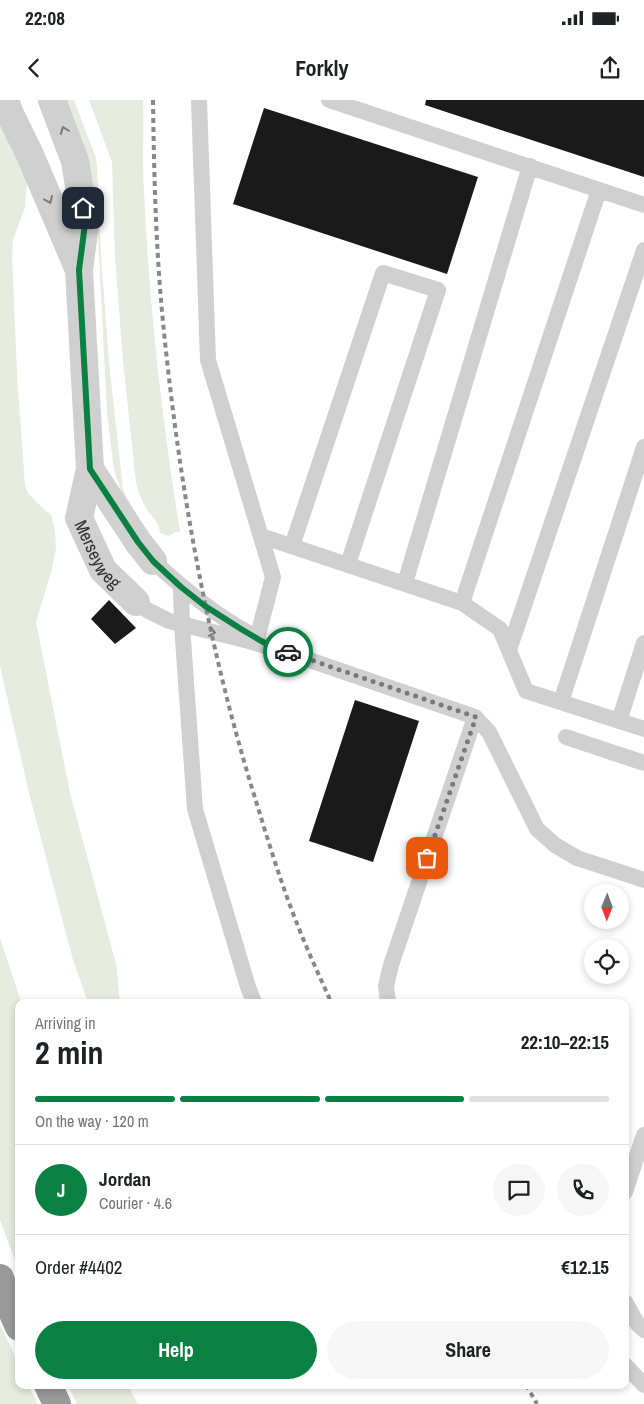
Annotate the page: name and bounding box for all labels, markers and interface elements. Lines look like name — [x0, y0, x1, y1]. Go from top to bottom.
text: 22:08 — [25, 5, 65, 31]
text: Forkly — [295, 53, 349, 83]
icon: back — [20, 54, 48, 82]
icon: share — [596, 54, 624, 82]
one-way arrow — [60, 126, 70, 135]
pin — [62, 187, 104, 229]
icon: home — [69, 194, 97, 222]
one-way arrow — [42, 195, 53, 204]
street label: Merseyweg — [69, 516, 128, 595]
one-way arrow — [208, 627, 217, 637]
courier — [263, 627, 313, 677]
icon: car — [274, 638, 302, 666]
pin — [406, 837, 448, 879]
icon: bag — [413, 844, 441, 872]
north arrow — [584, 884, 629, 929]
map controls — [584, 884, 629, 984]
button: locate — [584, 939, 629, 984]
text: Arriving in — [35, 1012, 96, 1034]
text: 22:10–22:15 — [521, 1029, 609, 1055]
text: 2 min — [35, 1031, 104, 1074]
text: On the way · 120 m — [35, 1110, 149, 1132]
button: chat — [493, 1164, 545, 1216]
button: phone — [557, 1164, 609, 1216]
text: Jordan — [99, 1166, 151, 1192]
text: J — [57, 1177, 65, 1203]
text: Courier · 4.6 — [99, 1192, 172, 1214]
text: Order #4402 — [35, 1254, 122, 1280]
text: €12.15 — [561, 1254, 609, 1280]
button: Help — [35, 1321, 317, 1379]
button: Share — [327, 1321, 609, 1379]

